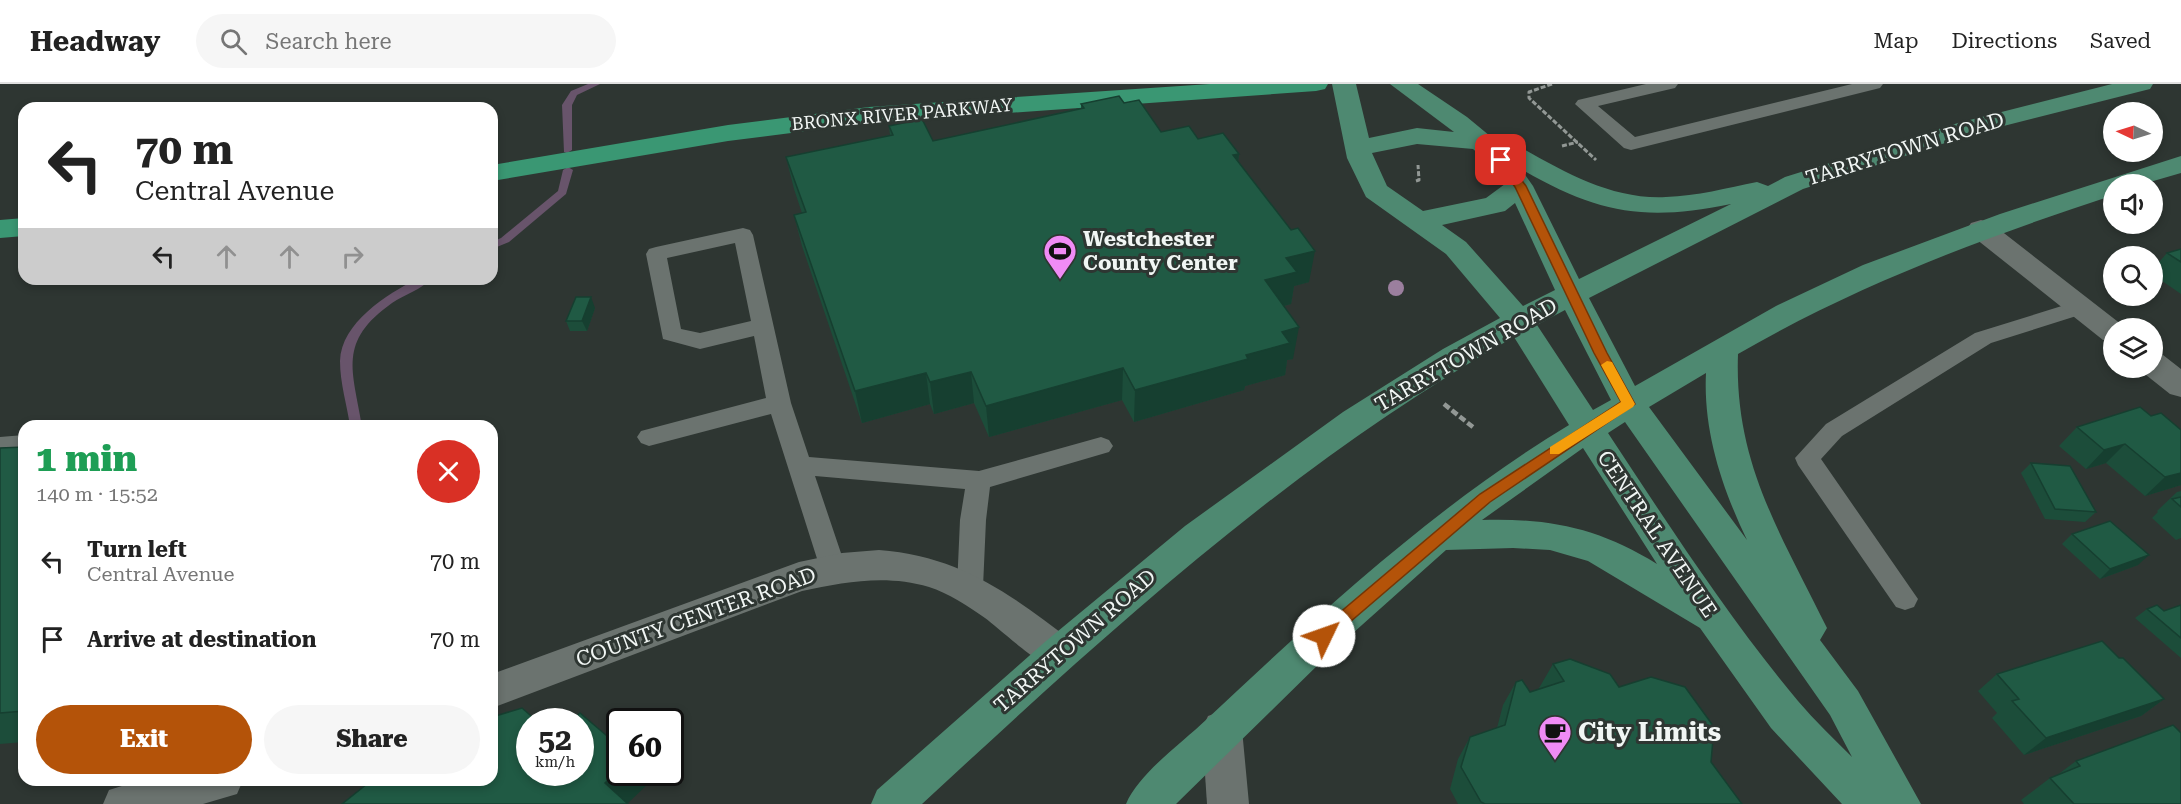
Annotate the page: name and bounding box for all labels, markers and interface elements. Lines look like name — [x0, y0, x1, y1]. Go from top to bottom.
search box — [196, 14, 616, 68]
text: Headway — [30, 25, 160, 58]
icon: search — [217, 25, 250, 58]
text: Search here — [265, 29, 391, 54]
text: Map — [1874, 29, 1918, 53]
text: Directions — [1951, 29, 2057, 53]
text: Saved — [2090, 29, 2151, 53]
street label: BRONX RIVER PARKWAY — [791, 94, 1014, 134]
north arrow — [2103, 102, 2163, 162]
map controls — [2103, 102, 2163, 378]
street label: TARRYTOWN ROAD — [1803, 107, 2007, 191]
text: 70 m — [135, 125, 233, 174]
icon: left — [36, 126, 114, 204]
pin — [1475, 134, 1526, 185]
icon: arrive — [1484, 143, 1517, 176]
button: sound — [2103, 174, 2163, 234]
text: Central Avenue — [135, 175, 334, 207]
place label: Westchester County Center — [1083, 227, 1238, 275]
sports icon: Westchester County Center — [1042, 233, 1078, 280]
icon: left — [147, 240, 180, 273]
icon: ahead — [210, 240, 243, 273]
icon: ahead — [273, 240, 306, 273]
icon: right — [336, 240, 369, 273]
button: search — [2103, 246, 2163, 306]
street label: TARRYTOWN ROAD — [1371, 293, 1561, 417]
button: layers — [2103, 318, 2163, 378]
text: 1 min — [36, 438, 137, 480]
button: close — [417, 440, 480, 503]
street label: CENTRAL AVENUE — [1592, 446, 1722, 622]
text: 140 m · 15:52 — [36, 482, 158, 506]
text: Turn left — [87, 537, 187, 562]
icon: left — [36, 545, 69, 578]
text: 70 m — [430, 549, 480, 574]
text: Central Avenue — [87, 562, 235, 586]
street label: COUNTY CENTER ROAD — [573, 562, 819, 672]
street label: TARRYTOWN ROAD — [989, 564, 1161, 718]
position arrow — [1292, 604, 1356, 668]
icon: arrive — [36, 623, 69, 656]
text: Arrive at destination — [87, 627, 316, 652]
text: 70 m — [430, 627, 480, 652]
button: Exit — [36, 705, 252, 774]
button: Share — [264, 705, 480, 774]
speed limit sign: 60 — [606, 708, 684, 786]
cafe icon: City Limits — [1537, 714, 1573, 761]
place label: City Limits — [1578, 717, 1721, 747]
text: 52 — [538, 722, 572, 757]
text: km/h — [535, 753, 575, 771]

